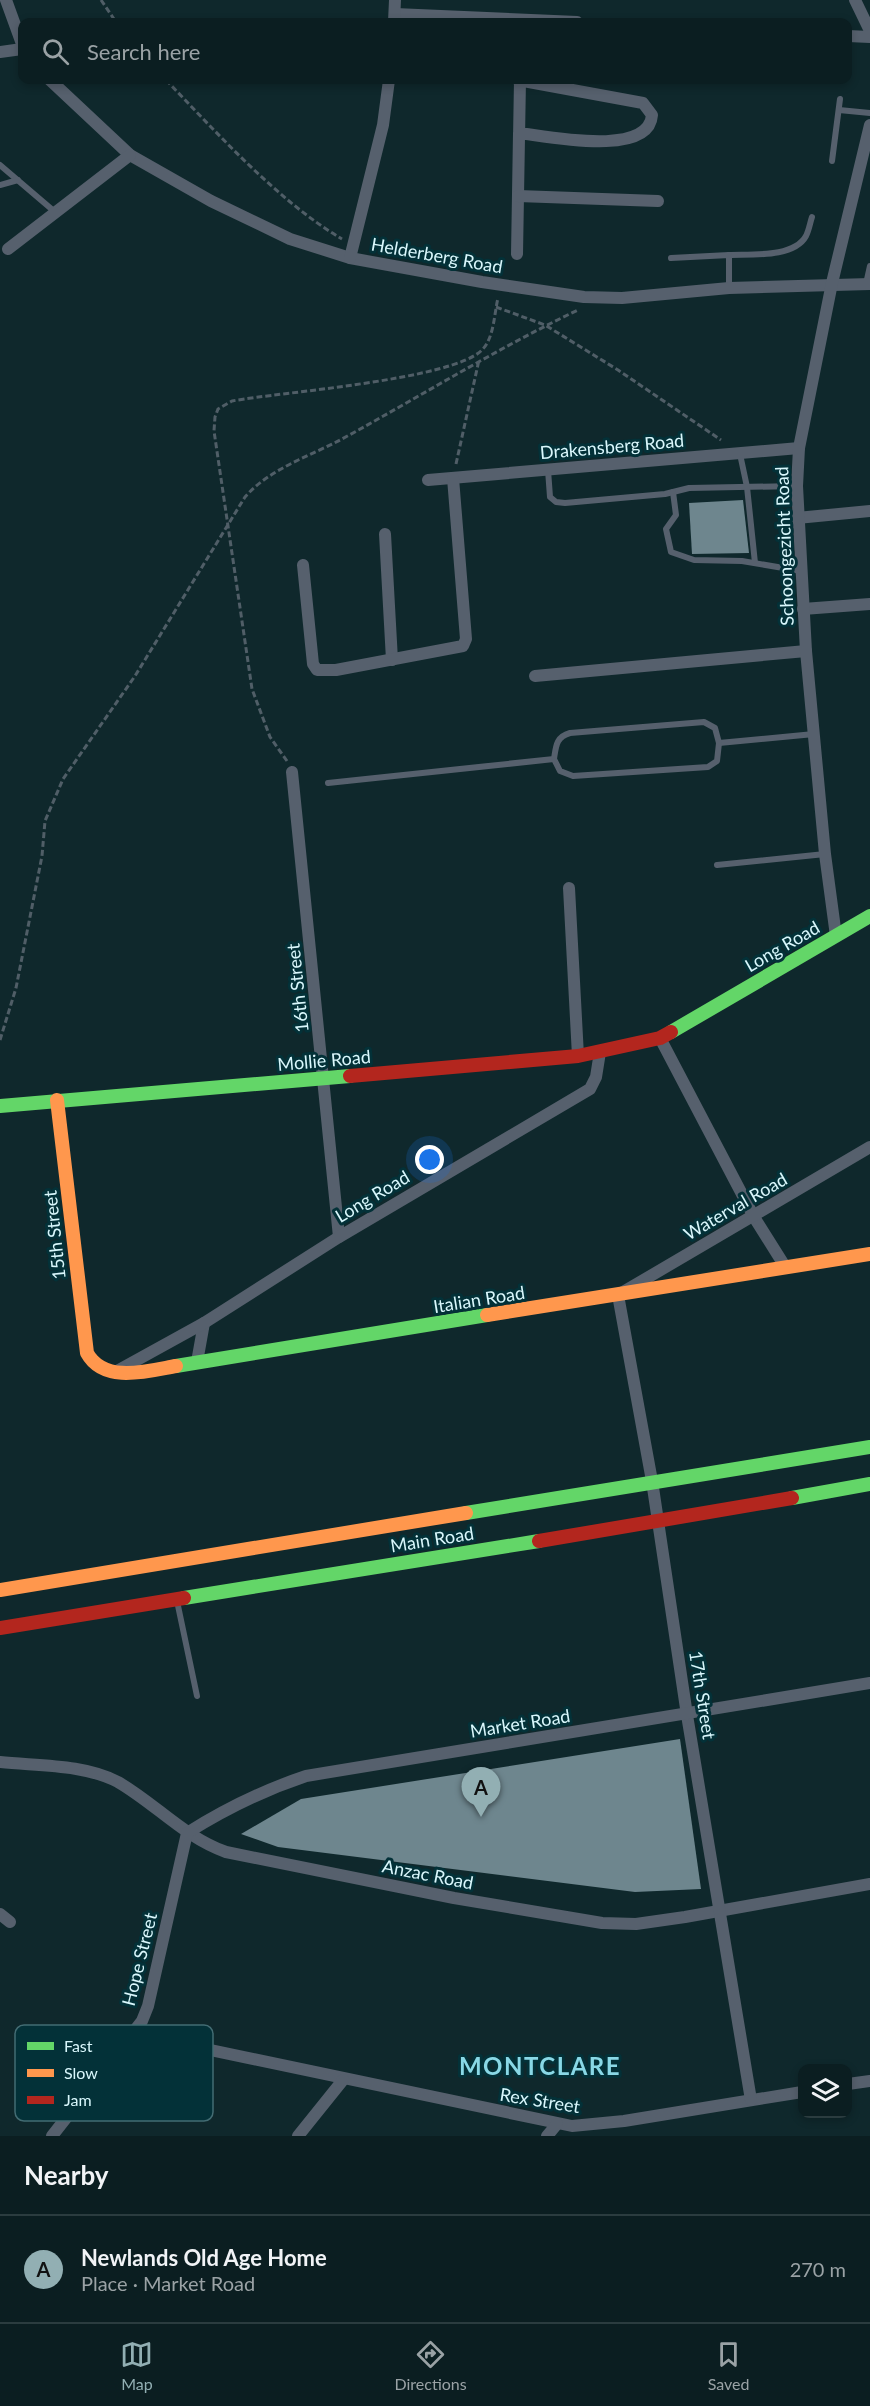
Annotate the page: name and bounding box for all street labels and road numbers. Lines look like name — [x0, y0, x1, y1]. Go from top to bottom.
street label: Helderberg Road — [370, 233, 504, 277]
street label: Drakensberg Road — [539, 429, 685, 463]
street label: Schoongezicht Road — [770, 466, 798, 626]
street label: Long Road — [741, 916, 823, 976]
street label: 16th Street — [281, 942, 313, 1034]
street label: Mollie Road — [276, 1045, 372, 1075]
street label: Long Road — [331, 1165, 413, 1227]
street label: Waterval Road — [679, 1168, 791, 1244]
street label: 15th Street — [38, 1189, 70, 1281]
street label: Italian Road — [432, 1281, 526, 1317]
street label: Main Road — [389, 1522, 475, 1556]
street label: 17th Street — [685, 1649, 721, 1741]
street label: Market Road — [468, 1704, 572, 1742]
street label: Anzac Road — [381, 1854, 475, 1894]
street label: Hope Street — [117, 1910, 161, 2008]
street label: Rex Street — [498, 2083, 582, 2117]

